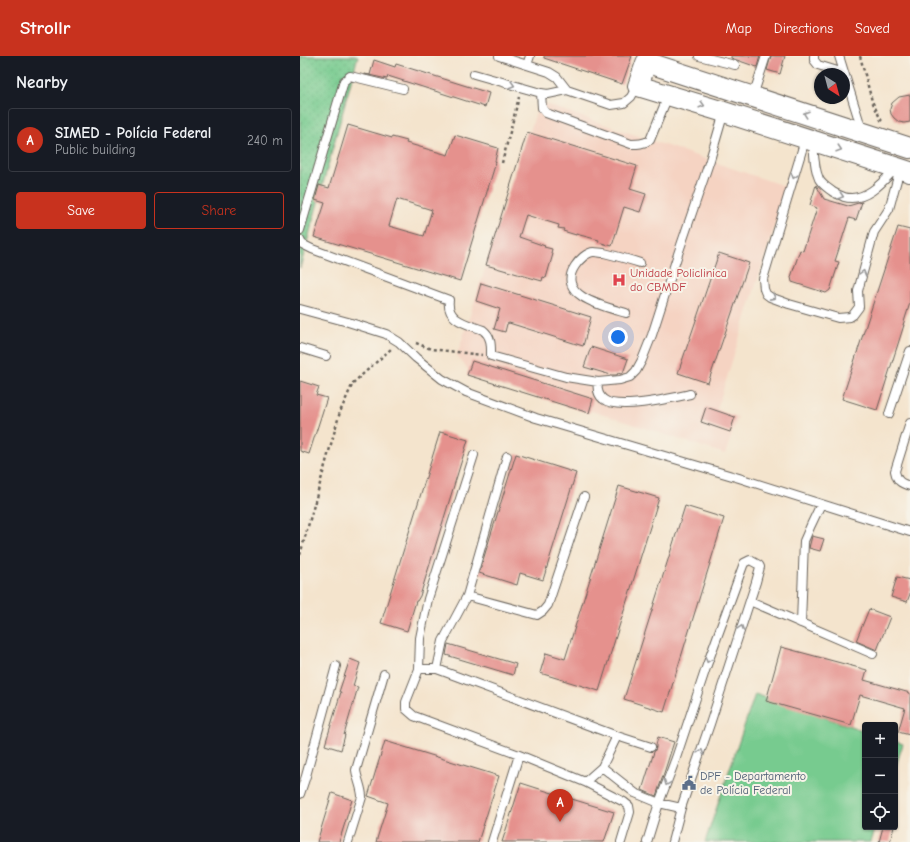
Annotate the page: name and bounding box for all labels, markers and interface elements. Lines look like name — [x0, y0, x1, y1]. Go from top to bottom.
text: Strollr — [20, 17, 70, 39]
text: Map — [725, 20, 752, 37]
text: Directions — [774, 20, 833, 37]
text: Saved — [855, 20, 890, 37]
north arrow — [814, 68, 850, 104]
text: Nearby — [16, 73, 67, 92]
one-way arrow — [509, 80, 515, 88]
one-way arrow — [698, 100, 705, 109]
one-way arrow — [803, 111, 810, 119]
text: SIMED - Polícia Federal — [55, 124, 211, 142]
text: A — [26, 133, 34, 148]
text: 240 m — [247, 133, 283, 148]
text: Public building — [55, 142, 136, 157]
one-way arrow — [835, 145, 842, 153]
one-way arrow — [790, 172, 799, 179]
one-way arrow — [838, 191, 845, 199]
button: Save — [16, 192, 146, 229]
button: Share — [154, 192, 284, 229]
place label: Unidade Policlinica do CBMDF — [630, 266, 727, 294]
one-way arrow — [858, 270, 867, 277]
hospital icon: Unidade Policlinica do CBMDF — [611, 272, 627, 288]
one-way arrow — [768, 292, 776, 300]
your location — [608, 327, 628, 347]
one-way arrow — [736, 625, 745, 632]
one-way arrow — [705, 657, 713, 664]
map controls — [862, 722, 898, 830]
button: + — [862, 722, 898, 758]
one-way arrow — [696, 748, 705, 755]
button: − — [862, 758, 898, 794]
place label: DPF - Departamento de Polícia Federal — [700, 769, 806, 797]
public building icon: DPF - Departamento de Polícia Federal — [681, 775, 697, 791]
one-way arrow — [663, 780, 671, 787]
pin: A — [547, 789, 573, 822]
button: locate — [862, 794, 898, 830]

